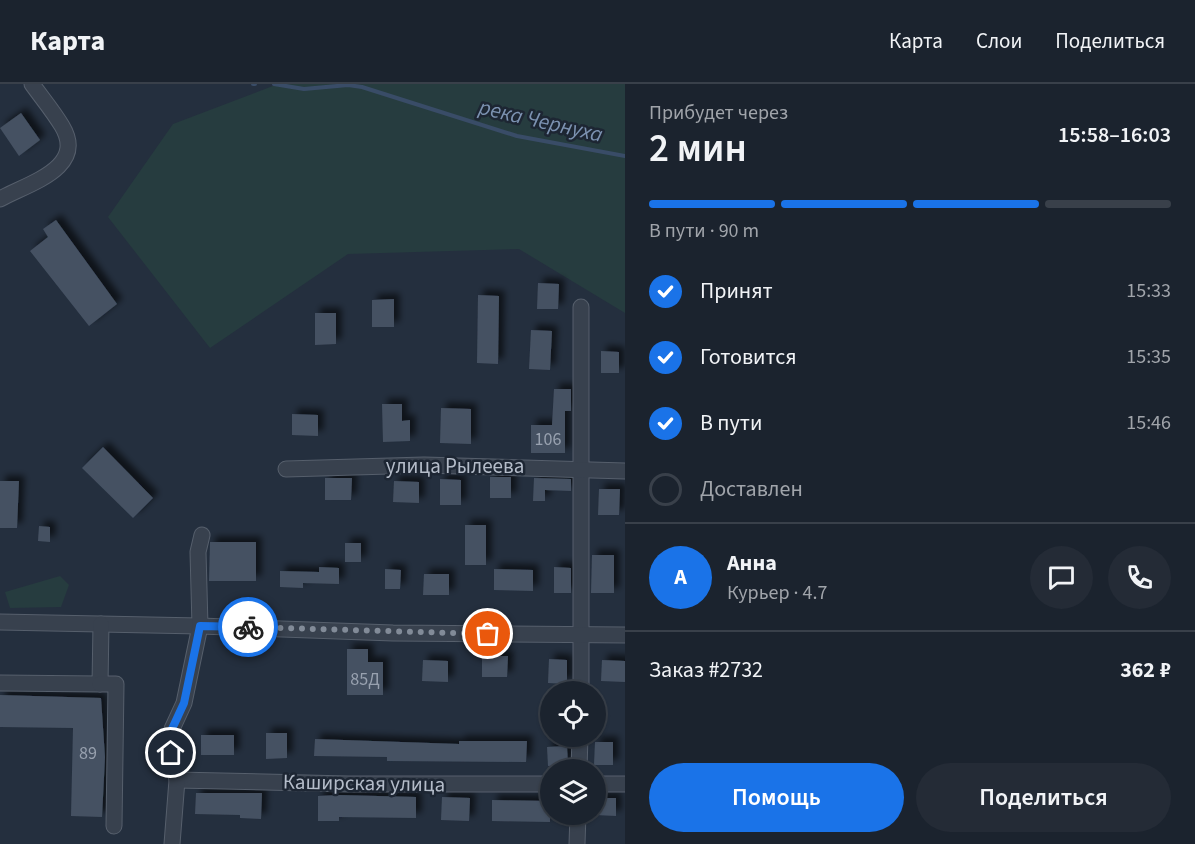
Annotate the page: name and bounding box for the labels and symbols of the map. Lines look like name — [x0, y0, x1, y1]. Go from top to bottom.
water label: река Чернуха — [475, 91, 606, 151]
house number: 106 — [535, 427, 561, 452]
street label: улица Рылеева — [386, 451, 524, 481]
courier — [218, 597, 278, 657]
pin — [462, 608, 513, 659]
house number: 85Д — [350, 667, 380, 692]
pin — [145, 727, 196, 778]
house number: 89 — [79, 741, 97, 766]
street label: Каширская улица — [283, 767, 445, 799]

